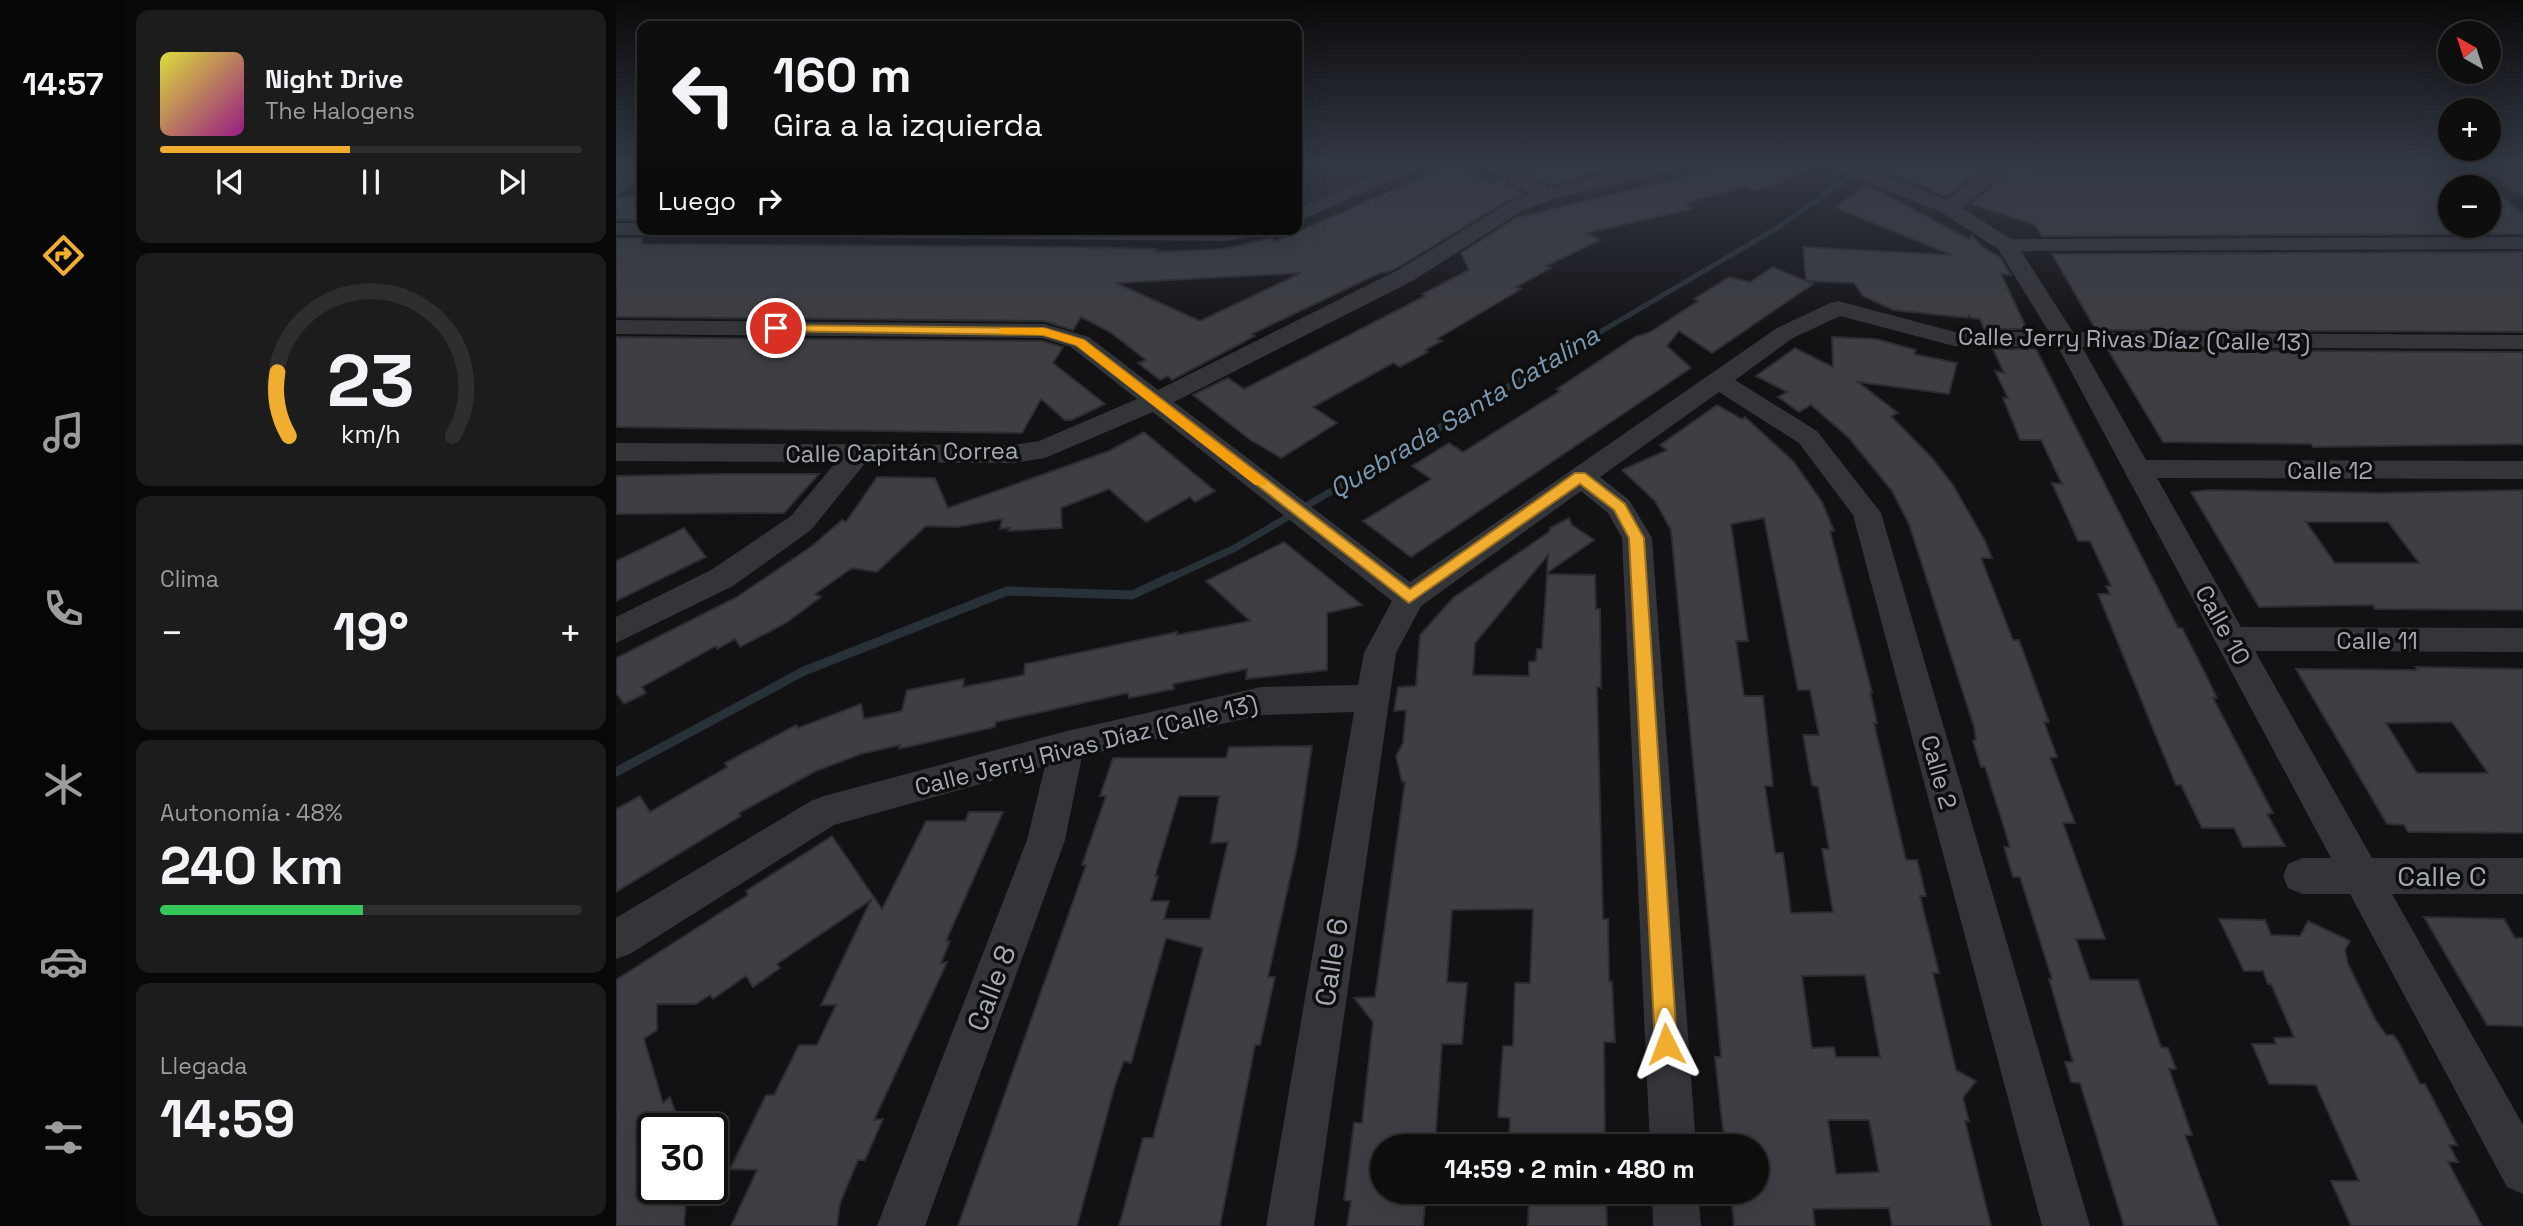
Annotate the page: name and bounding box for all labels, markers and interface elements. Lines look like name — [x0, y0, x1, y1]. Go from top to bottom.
north arrow — [2438, 21, 2501, 84]
map controls — [2438, 21, 2501, 238]
text: 160 m — [773, 44, 911, 106]
icon: left — [658, 49, 749, 140]
text: Night Drive — [265, 62, 403, 96]
text: 14:57 — [23, 64, 103, 104]
text: The Halogens — [265, 96, 415, 126]
button: + — [2438, 98, 2501, 161]
text: Gira a la izquierda — [773, 105, 1043, 145]
icon: previous — [211, 163, 249, 201]
icon: pause — [352, 163, 390, 201]
icon: next — [493, 163, 531, 201]
button: − — [2438, 175, 2501, 238]
icon: right — [750, 182, 788, 220]
text: Luego — [658, 184, 736, 218]
icon: directions — [39, 231, 88, 280]
pin — [746, 298, 806, 358]
icon: arrive — [757, 309, 795, 347]
water label: Quebrada Santa Catalina — [1323, 317, 1606, 506]
street label: Calle Jerry Rivas Díaz (Calle 13) — [1958, 320, 2310, 358]
text: 23 — [327, 334, 415, 427]
icon: music — [39, 408, 88, 457]
text: km/h — [341, 418, 401, 450]
street label: Calle Capitán Correa — [785, 434, 1019, 470]
street label: Calle 12 — [2287, 455, 2373, 486]
text: Clima — [160, 564, 219, 594]
street label: Calle 10 — [2188, 580, 2258, 670]
icon: phone — [39, 584, 88, 633]
text: 19° — [333, 599, 409, 665]
text: − — [160, 609, 184, 657]
text: + — [558, 609, 582, 657]
street label: Calle 11 — [2336, 625, 2418, 656]
street label: Calle Jerry Rivas Díaz (Calle 13) — [911, 687, 1261, 803]
street label: Calle 2 — [1914, 731, 1964, 813]
icon: climate — [39, 760, 88, 809]
text: Autonomía · 48% — [160, 798, 342, 828]
text: 240 km — [160, 833, 344, 899]
street label: Calle C — [2397, 858, 2487, 894]
street label: Calle 6 — [1306, 915, 1356, 1009]
icon: car — [39, 937, 88, 986]
street label: Calle 8 — [958, 940, 1024, 1036]
position arrow — [1629, 1007, 1703, 1081]
text: Llegada — [160, 1051, 248, 1081]
text: 14:59 — [160, 1086, 295, 1152]
icon: filters — [39, 1113, 88, 1162]
speed limit sign: 30 — [637, 1113, 728, 1204]
text: 14:59 · 2 min · 480 m — [1444, 1152, 1695, 1186]

